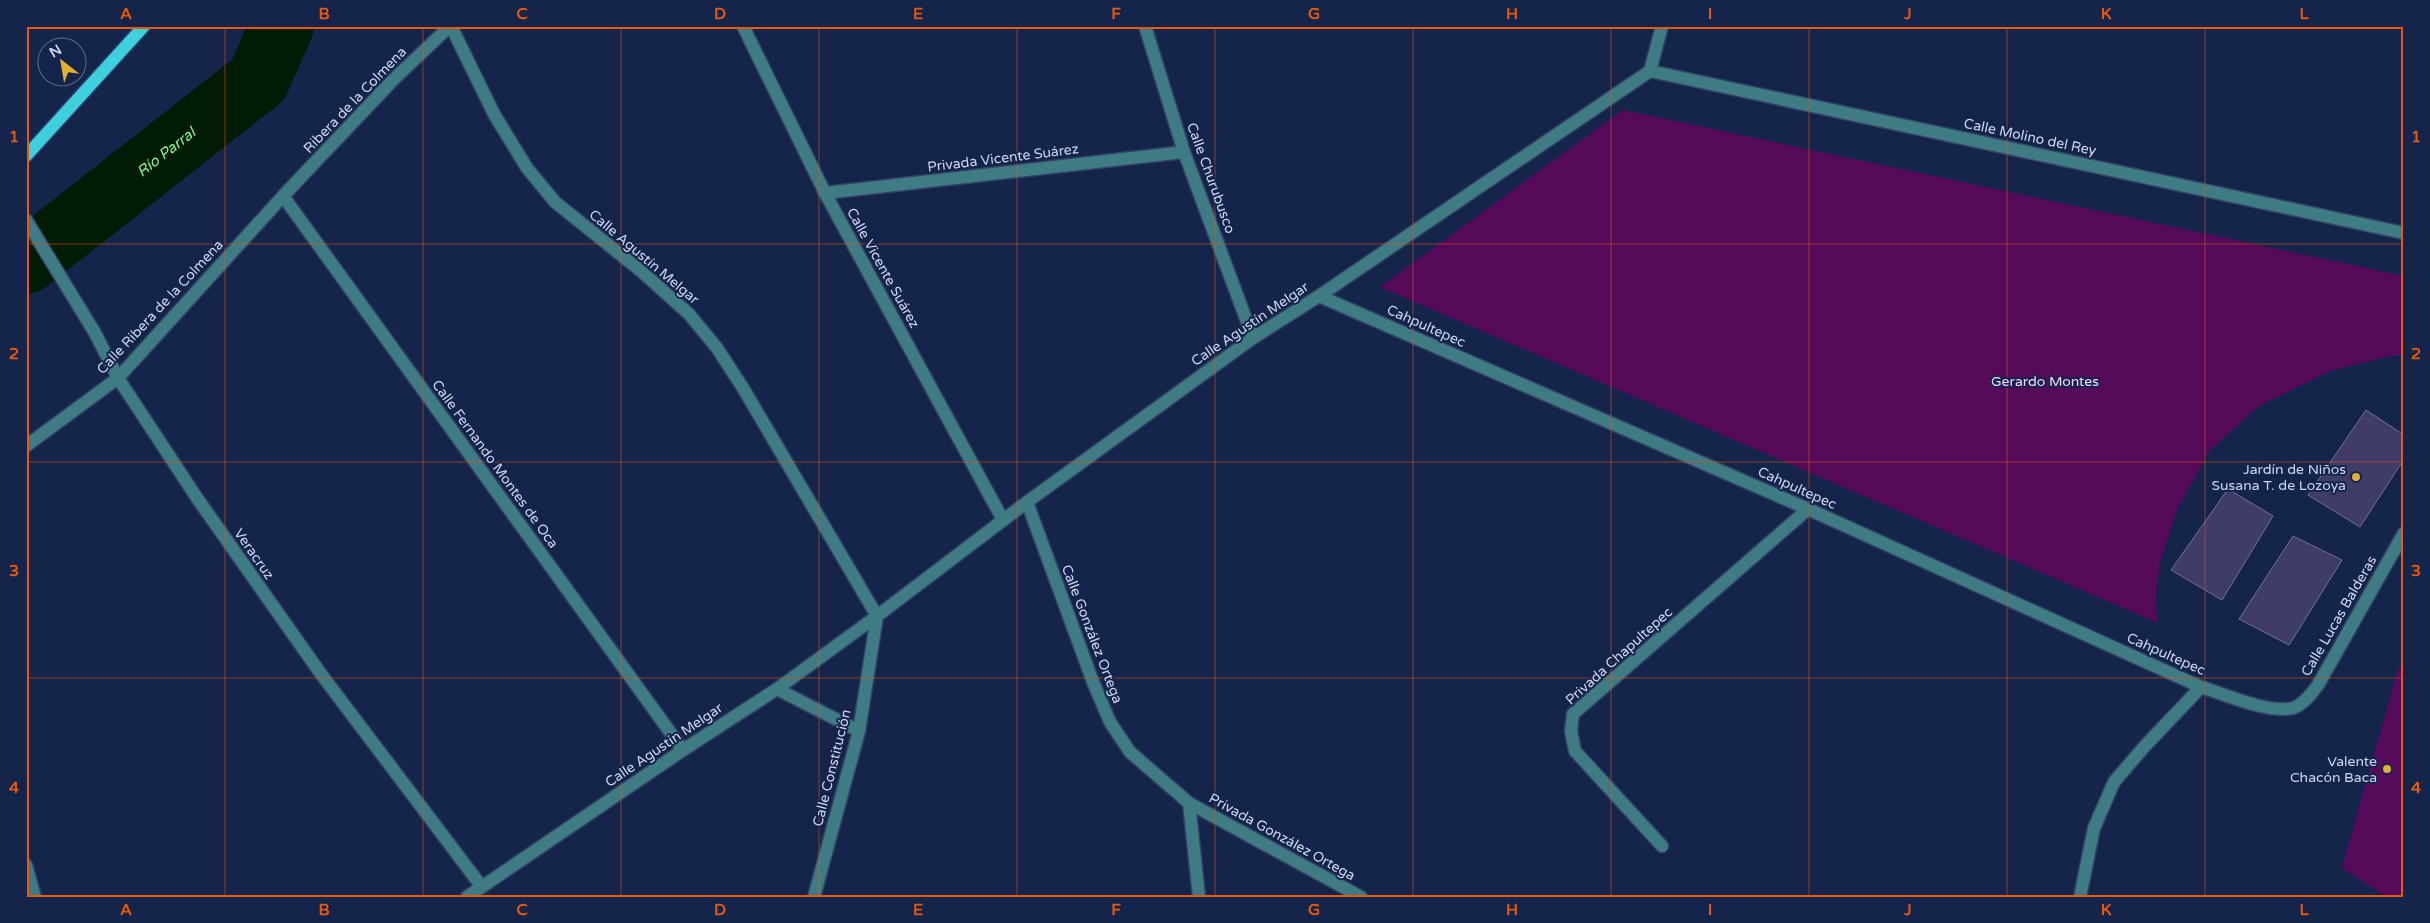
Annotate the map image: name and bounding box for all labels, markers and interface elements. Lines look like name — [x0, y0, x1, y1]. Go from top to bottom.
text: A — [120, 4, 132, 24]
text: B — [318, 4, 330, 24]
text: C — [516, 4, 528, 24]
text: D — [714, 4, 726, 24]
text: E — [913, 4, 923, 24]
text: F — [1111, 4, 1121, 24]
text: G — [1308, 4, 1320, 24]
text: H — [1506, 4, 1518, 24]
text: I — [1708, 4, 1712, 24]
text: J — [1903, 4, 1912, 24]
text: K — [2101, 4, 2112, 24]
text: L — [2299, 4, 2309, 24]
north arrow — [38, 38, 88, 88]
text: N — [46, 41, 65, 61]
street label: Ribera de la Colmena — [300, 43, 410, 157]
street label: Calle Molino del Rey — [1962, 115, 2098, 159]
street label: Calle Churubusco — [1183, 120, 1239, 236]
water label: Río Parral — [133, 122, 201, 181]
text: 1 — [9, 127, 19, 147]
text: 1 — [2411, 127, 2421, 147]
street label: Privada Vicente Suárez — [926, 140, 1080, 176]
street label: Calle Vicente Suárez — [843, 205, 923, 331]
street label: Calle Agustín Melgar — [586, 206, 703, 308]
street label: Calle Ribera de la Colmena — [93, 236, 227, 378]
street label: Calle Agustín Melgar — [1188, 278, 1313, 370]
street label: Cahpultepec — [1384, 301, 1468, 351]
text: 2 — [9, 344, 19, 364]
text: 2 — [2411, 344, 2421, 364]
park label: Gerardo Montes — [1991, 373, 2099, 390]
street label: Calle Fernando Montes de Oca — [428, 377, 562, 551]
place label: Jardín de Niños Susana T. de Lozoya — [2212, 461, 2346, 494]
street label: Cahpultepec — [1755, 463, 1839, 513]
marker: Jardín de Niños Susana T. de Lozoya — [2350, 471, 2362, 483]
street label: Veracruz — [230, 525, 278, 583]
street label: Calle Lucas Balderas — [2298, 553, 2381, 679]
text: 3 — [9, 561, 19, 581]
text: 3 — [2411, 561, 2421, 581]
street label: Calle González Ortega — [1058, 562, 1126, 706]
street label: Privada Chapultepec — [1562, 603, 1676, 709]
street label: Cahpultepec — [2124, 629, 2208, 679]
street label: Calle Agustín Melgar — [602, 699, 727, 791]
street label: Calle Constitución — [809, 708, 855, 828]
place label: Valente Chacón Baca — [2290, 753, 2377, 786]
marker: Valente Chacón Baca — [2381, 763, 2393, 775]
text: 4 — [9, 778, 19, 798]
text: 4 — [2411, 778, 2421, 798]
street label: Privada González Ortega — [1206, 790, 1358, 884]
text: A — [120, 900, 132, 920]
text: B — [318, 900, 330, 920]
text: C — [516, 900, 528, 920]
text: D — [714, 900, 726, 920]
text: E — [913, 900, 923, 920]
text: F — [1111, 900, 1121, 920]
text: G — [1308, 900, 1320, 920]
text: H — [1506, 900, 1518, 920]
text: I — [1708, 900, 1712, 920]
text: J — [1903, 900, 1912, 920]
text: K — [2101, 900, 2112, 920]
text: L — [2299, 900, 2309, 920]

